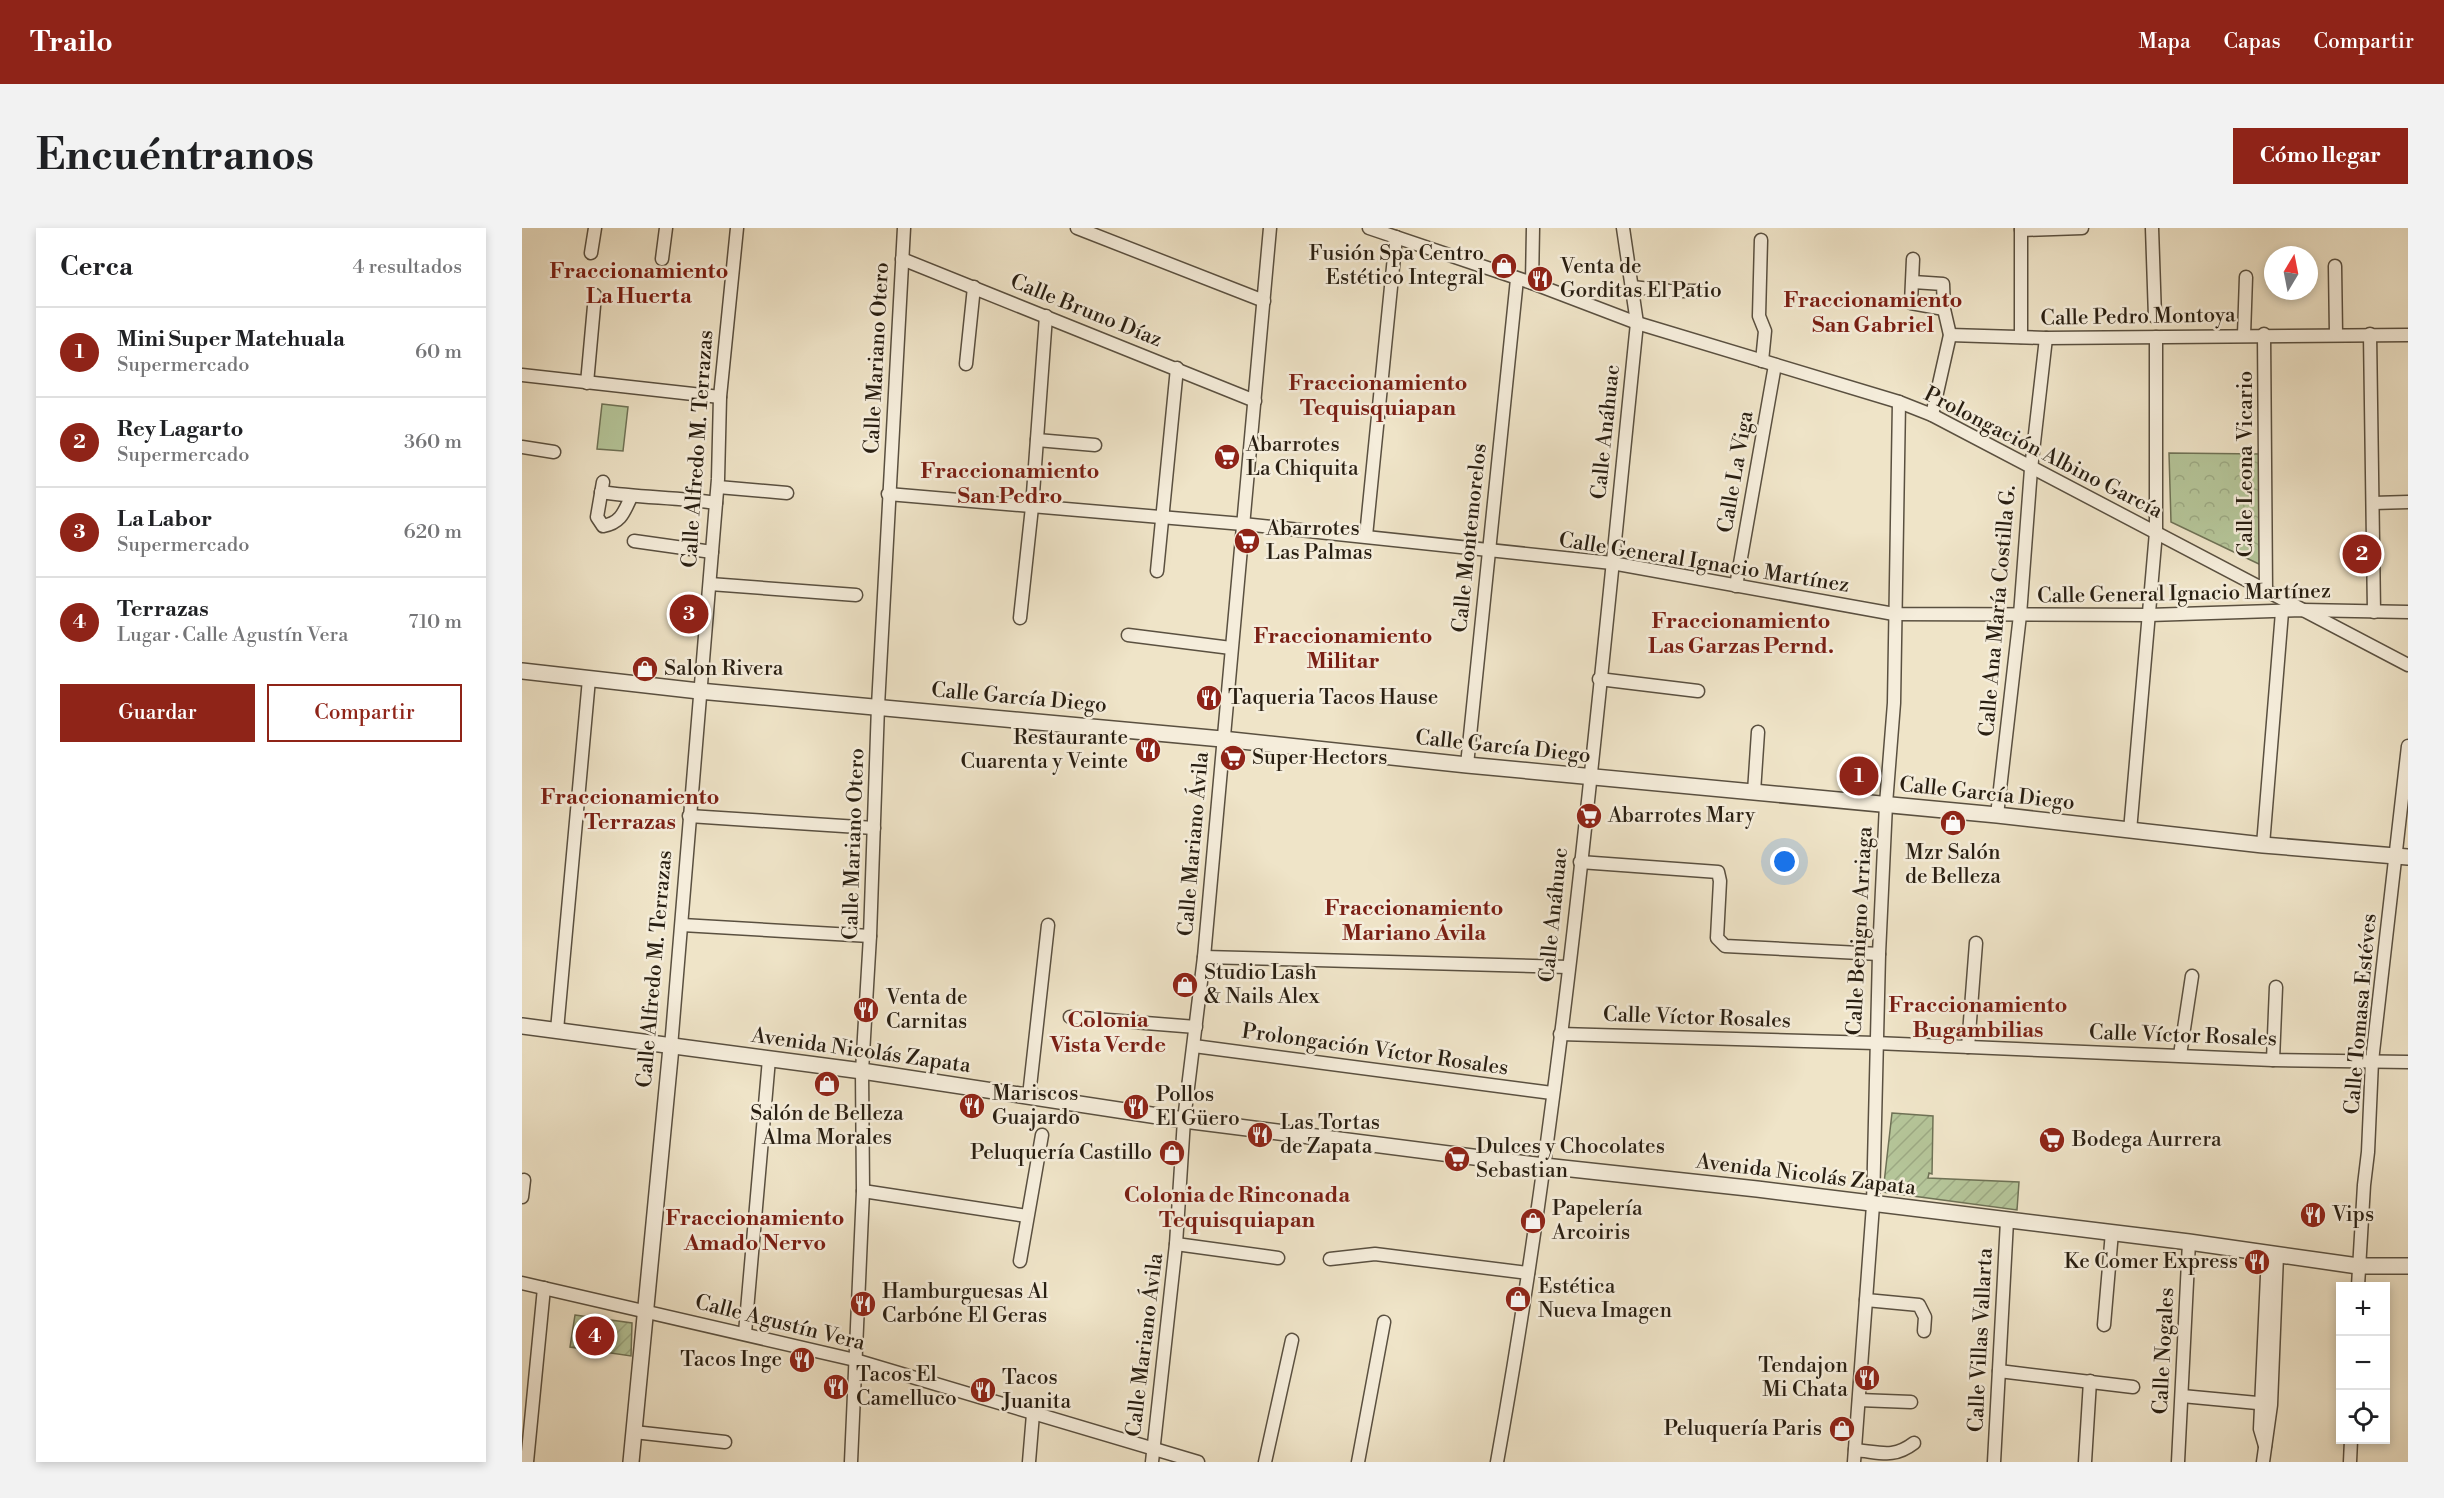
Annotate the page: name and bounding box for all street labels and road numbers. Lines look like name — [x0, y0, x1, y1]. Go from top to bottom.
street label: Calle Mariano Otero — [859, 261, 895, 455]
street label: Calle Bruno Díaz — [1006, 269, 1166, 353]
street label: Calle Pedro Montoya — [2040, 302, 2236, 332]
street label: Calle Alfredo M. Terrazas — [677, 329, 719, 569]
street label: Calle Anáhuac — [1586, 363, 1626, 501]
street label: Calle Leona Vicario — [2233, 371, 2259, 557]
street label: Prolongación Albino García — [1919, 381, 2167, 525]
street label: Calle La Viga — [1712, 409, 1760, 535]
street label: Calle Montemorelos — [1447, 442, 1493, 634]
street label: Calle Ana María Costilla G. — [1974, 484, 2022, 738]
street label: Calle General Ignacio Martínez — [1557, 527, 1851, 599]
street label: Calle General Ignacio Martínez — [2037, 578, 2331, 610]
street label: Calle García Diego — [930, 677, 1108, 719]
street label: Calle García Diego — [1414, 725, 1592, 769]
street label: Calle Mariano Otero — [838, 747, 870, 941]
street label: Calle Mariano Ávila — [1171, 750, 1215, 937]
street label: Calle García Diego — [1898, 772, 2076, 816]
street label: Calle Benigno Arriaga — [1842, 825, 1878, 1036]
street label: Calle Anáhuac — [1534, 846, 1574, 984]
street label: Calle Alfredo M. Terrazas — [632, 849, 678, 1089]
street label: Calle Tomasa Estéves — [2339, 912, 2383, 1116]
street label: Calle Víctor Rosales — [1603, 1002, 1791, 1034]
street label: Prolongación Víctor Rosales — [1240, 1018, 1510, 1082]
street label: Calle Víctor Rosales — [2089, 1020, 2277, 1052]
street label: Avenida Nicolás Zapata — [749, 1023, 973, 1079]
street label: Avenida Nicolás Zapata — [1694, 1148, 1918, 1201]
street label: Calle Villas Vallarta — [1963, 1247, 1999, 1433]
street label: Calle Mariano Ávila — [1119, 1251, 1169, 1438]
street label: Calle Nogales — [2148, 1287, 2180, 1415]
street label: Calle Agustín Vera — [692, 1289, 868, 1357]

